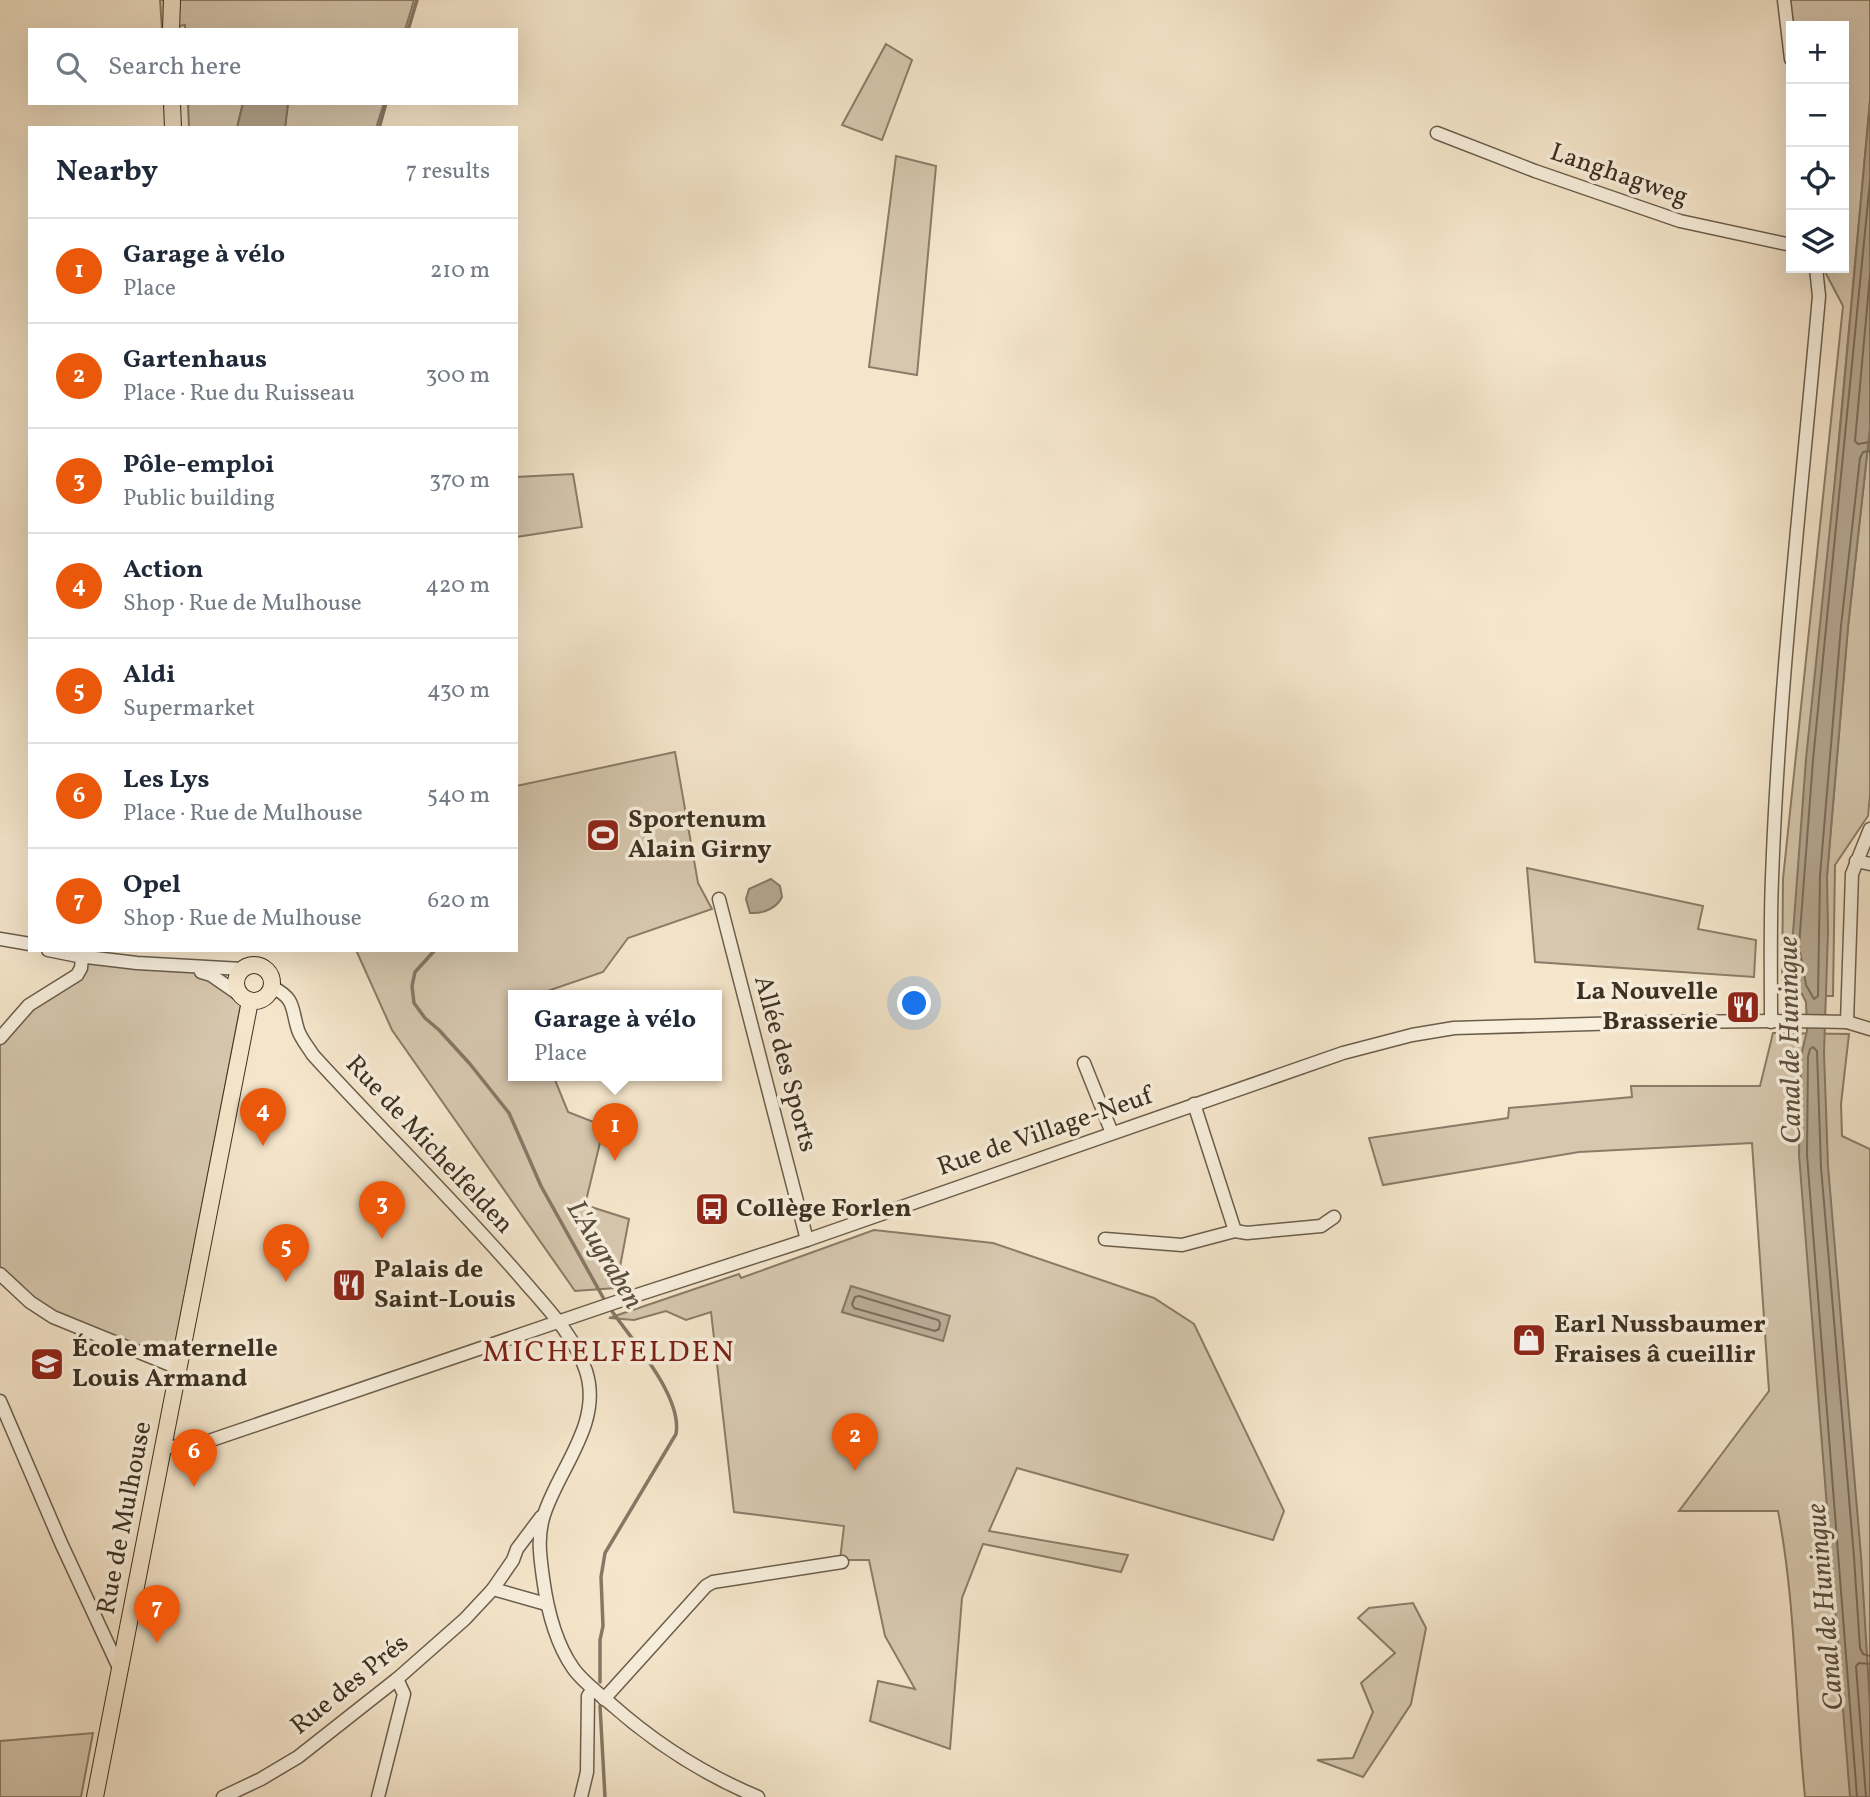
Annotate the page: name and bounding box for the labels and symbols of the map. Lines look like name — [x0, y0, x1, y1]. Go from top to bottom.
street label: Langhagweg — [1545, 135, 1693, 215]
place label: Sportenum Alain Girny — [628, 802, 772, 868]
sports icon: Sportenum Alain Girny — [584, 816, 622, 854]
water label: Canal de Huningue — [1770, 936, 1812, 1144]
street label: Allée des Sports — [744, 972, 826, 1156]
place label: La Nouvelle Brasserie — [1576, 974, 1718, 1040]
your location — [897, 986, 931, 1020]
restaurant icon: La Nouvelle Brasserie — [1724, 988, 1762, 1026]
street label: Rue de Michelfelden — [337, 1048, 521, 1242]
street label: Rue de Village-Neuf — [933, 1078, 1159, 1186]
pin: 4 — [240, 1088, 286, 1146]
pin: 1 — [592, 1103, 638, 1161]
pin: 3 — [359, 1181, 405, 1239]
bus stop icon: Collège Forlen — [693, 1190, 731, 1228]
place label: Collège Forlen — [736, 1191, 912, 1227]
water label: L'Augraben — [556, 1193, 652, 1317]
pin: 5 — [263, 1224, 309, 1282]
place label: Palais de Saint-Louis — [374, 1252, 516, 1318]
restaurant icon: Palais de Saint-Louis — [330, 1266, 368, 1304]
place label: Earl Nussbaumer Fraises â cueillir — [1554, 1307, 1766, 1373]
shop icon: Earl Nussbaumer Fraises â cueillir — [1510, 1321, 1548, 1359]
place label: École maternelle Louis Armand — [72, 1331, 278, 1397]
district label: MICHELFELDEN — [482, 1332, 736, 1374]
school or university icon: École maternelle Louis Armand — [28, 1345, 66, 1383]
pin: 2 — [832, 1413, 878, 1471]
street label: Rue de Mulhouse — [89, 1418, 161, 1618]
pin: 6 — [171, 1429, 217, 1487]
water label: Canal de Huningue — [1798, 1502, 1854, 1712]
pin: 7 — [134, 1585, 180, 1643]
street label: Rue des Prés — [283, 1626, 417, 1744]

